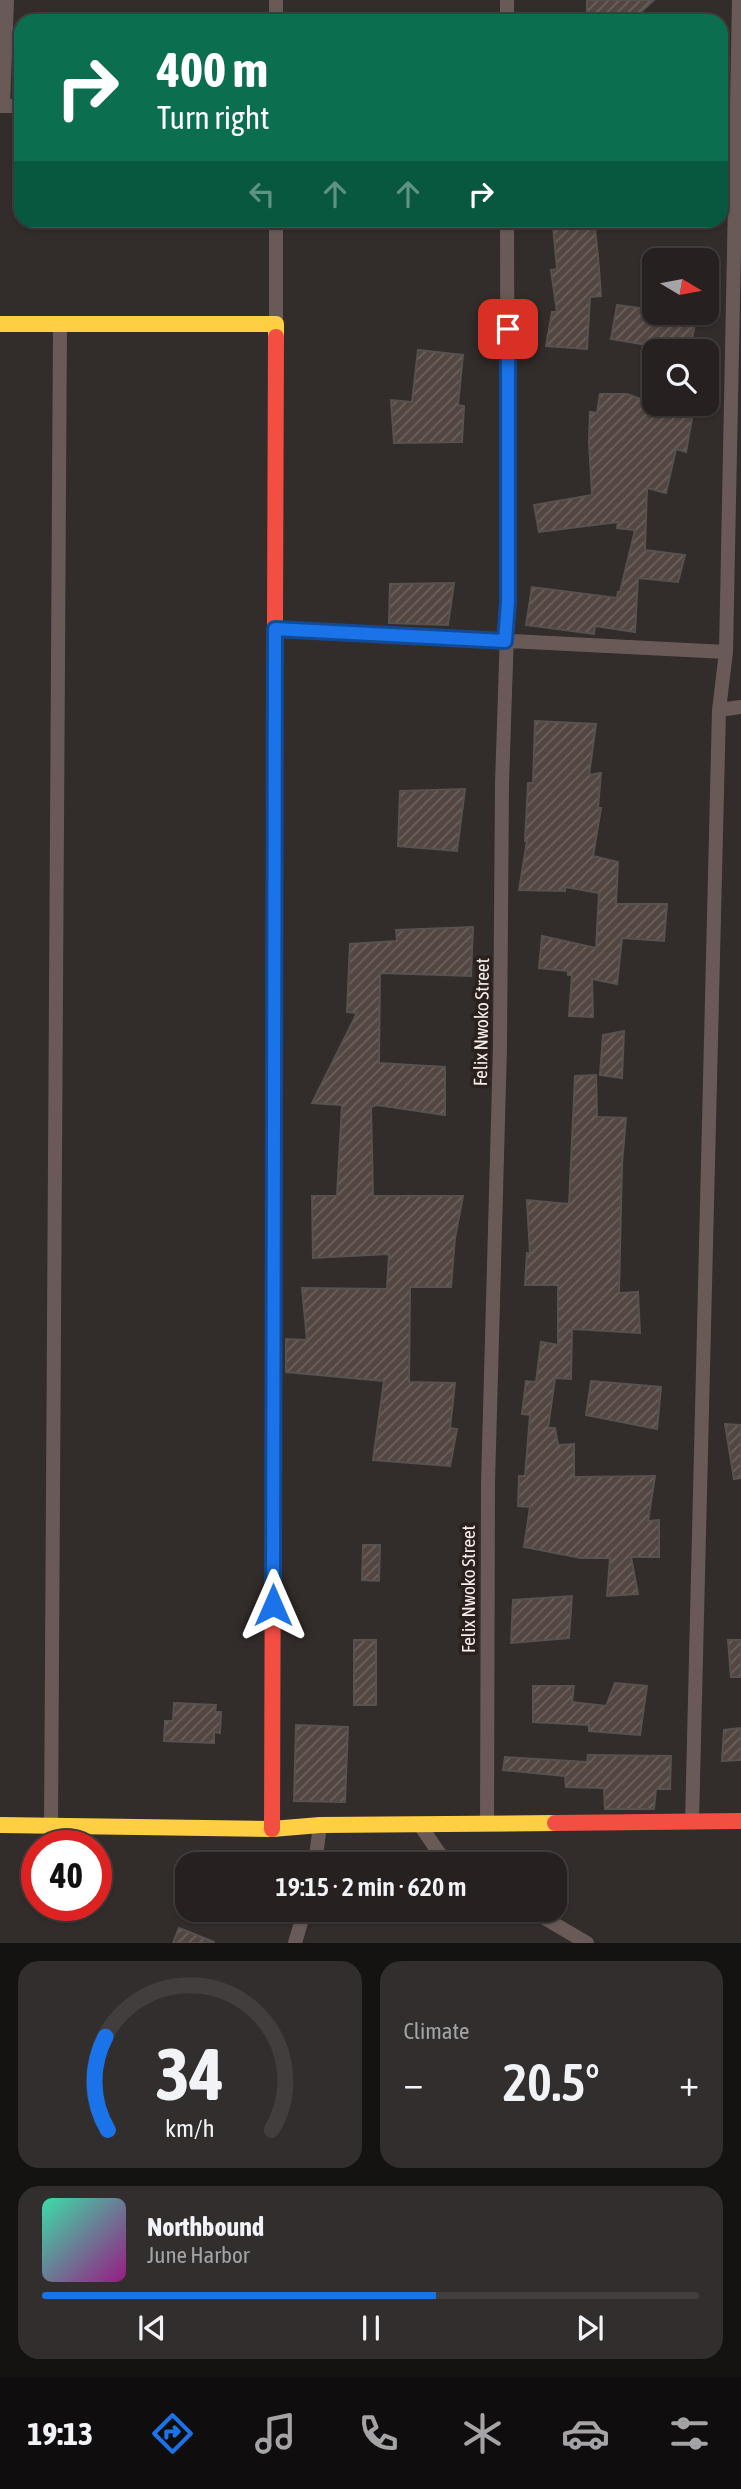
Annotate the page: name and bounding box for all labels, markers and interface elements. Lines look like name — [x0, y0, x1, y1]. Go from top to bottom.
text: 400 m — [157, 41, 268, 97]
icon: right — [42, 42, 133, 133]
text: Turn right — [157, 99, 270, 136]
icon: left — [243, 175, 281, 213]
icon: ahead — [316, 175, 354, 213]
icon: ahead — [389, 175, 427, 213]
icon: right — [462, 175, 500, 213]
north arrow — [642, 248, 719, 326]
map controls — [642, 248, 719, 416]
pin — [478, 299, 538, 359]
icon: arrive — [489, 310, 527, 348]
button: search — [642, 339, 719, 416]
street label: Felix Nwoko Street — [469, 958, 493, 1086]
street label: Felix Nwoko Street — [457, 1525, 479, 1653]
position arrow — [236, 1568, 310, 1642]
speed limit sign: 40 — [21, 1830, 112, 1921]
text: 19:15 · 2 min · 620 m — [276, 1872, 466, 1902]
text: Climate — [404, 2018, 469, 2044]
text: 34 — [156, 2033, 224, 2116]
text: 20.5° — [503, 2052, 600, 2112]
text: − — [404, 2061, 423, 2104]
text: + — [679, 2061, 699, 2104]
text: km/h — [165, 2114, 215, 2142]
text: Northbound — [147, 2212, 264, 2242]
text: June Harbor — [147, 2242, 250, 2268]
icon: previous — [133, 2309, 171, 2347]
icon: pause — [352, 2309, 390, 2347]
icon: next — [571, 2309, 609, 2347]
icon: directions — [148, 2409, 197, 2458]
icon: music — [251, 2409, 300, 2458]
icon: phone — [354, 2409, 403, 2458]
icon: climate — [458, 2409, 507, 2458]
icon: car — [561, 2409, 610, 2458]
icon: filters — [665, 2409, 714, 2458]
text: 19:13 — [27, 2415, 93, 2452]

